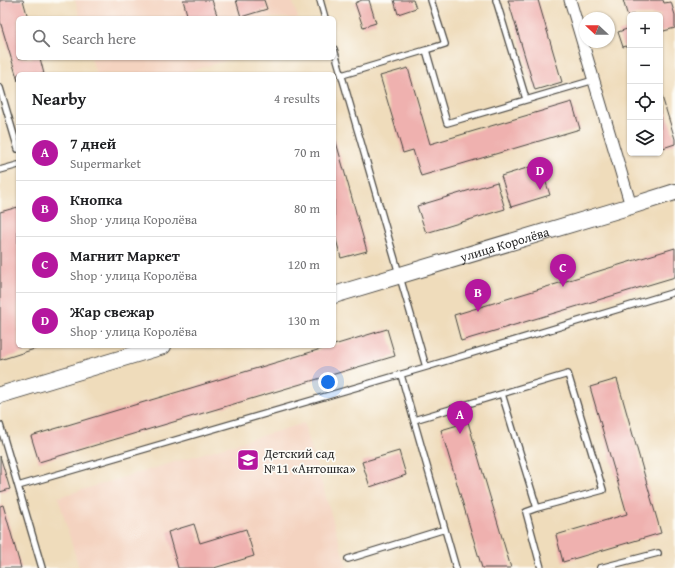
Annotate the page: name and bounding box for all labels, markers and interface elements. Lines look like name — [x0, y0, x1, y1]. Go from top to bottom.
north arrow — [579, 12, 615, 48]
map controls — [627, 12, 663, 156]
button: + — [627, 12, 663, 48]
search box — [16, 16, 336, 60]
icon: search — [30, 27, 52, 49]
text: Search here — [62, 28, 136, 49]
button: − — [627, 48, 663, 84]
button: locate — [627, 84, 663, 120]
text: Nearby — [32, 86, 86, 111]
text: 4 results — [274, 89, 320, 108]
button: layers — [627, 120, 663, 156]
text: 7 дней — [70, 133, 116, 154]
text: A — [41, 143, 49, 162]
text: 70 m — [294, 143, 320, 162]
text: Supermarket — [70, 154, 141, 173]
pin: D — [527, 157, 553, 190]
text: Кнопка — [70, 189, 122, 210]
text: B — [41, 199, 49, 218]
text: 80 m — [294, 199, 320, 218]
text: Shop · улица Королёва — [70, 210, 197, 229]
street label: улица Королёва — [457, 222, 552, 267]
text: Магнит Маркет — [70, 245, 180, 266]
pin: C — [550, 254, 576, 287]
text: C — [41, 255, 49, 274]
text: 120 m — [288, 255, 320, 274]
text: Shop · улица Королёва — [70, 266, 197, 285]
pin: B — [465, 279, 491, 312]
text: Жар свежар — [70, 301, 154, 322]
text: D — [41, 311, 49, 330]
text: 130 m — [288, 311, 320, 330]
text: Shop · улица Королёва — [70, 322, 197, 341]
your location — [318, 372, 338, 392]
pin: A — [447, 401, 473, 434]
place label: Детский сад №11 «Антошка» — [263, 444, 356, 478]
school or university icon: Детский сад №11 «Антошка» — [235, 447, 261, 473]

